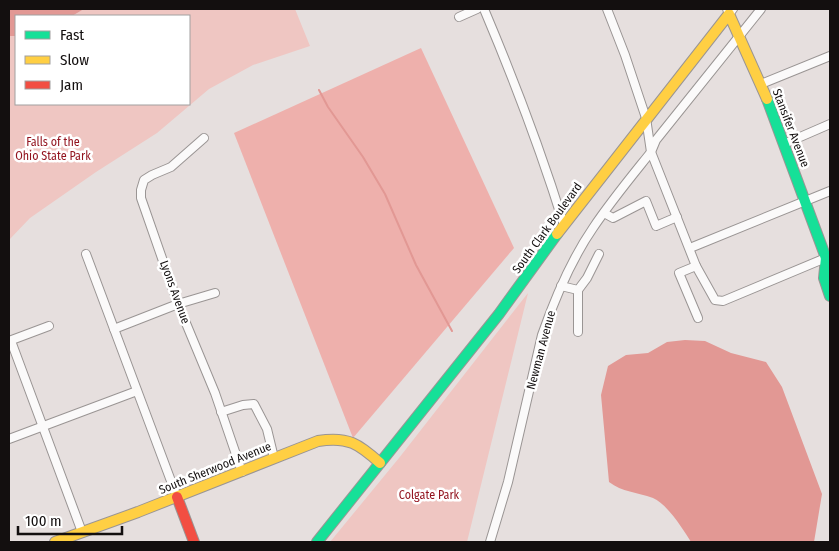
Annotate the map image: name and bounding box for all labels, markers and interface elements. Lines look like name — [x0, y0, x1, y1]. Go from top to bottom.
legend — [15, 15, 190, 105]
text: Fast — [60, 26, 84, 44]
text: Slow — [60, 51, 89, 69]
text: Jam — [60, 76, 83, 94]
street label: Stansifer Avenue — [770, 87, 812, 169]
park label: Falls of the Ohio State Park — [15, 135, 91, 163]
street label: South Clark Boulevard — [509, 180, 585, 276]
street label: Lyons Avenue — [157, 258, 193, 326]
street label: Newman Avenue — [524, 309, 558, 391]
street label: South Sherwood Avenue — [157, 439, 273, 497]
park label: Colgate Park — [399, 488, 460, 502]
scale bar — [18, 504, 121, 536]
text: 100 m — [25, 512, 62, 530]

